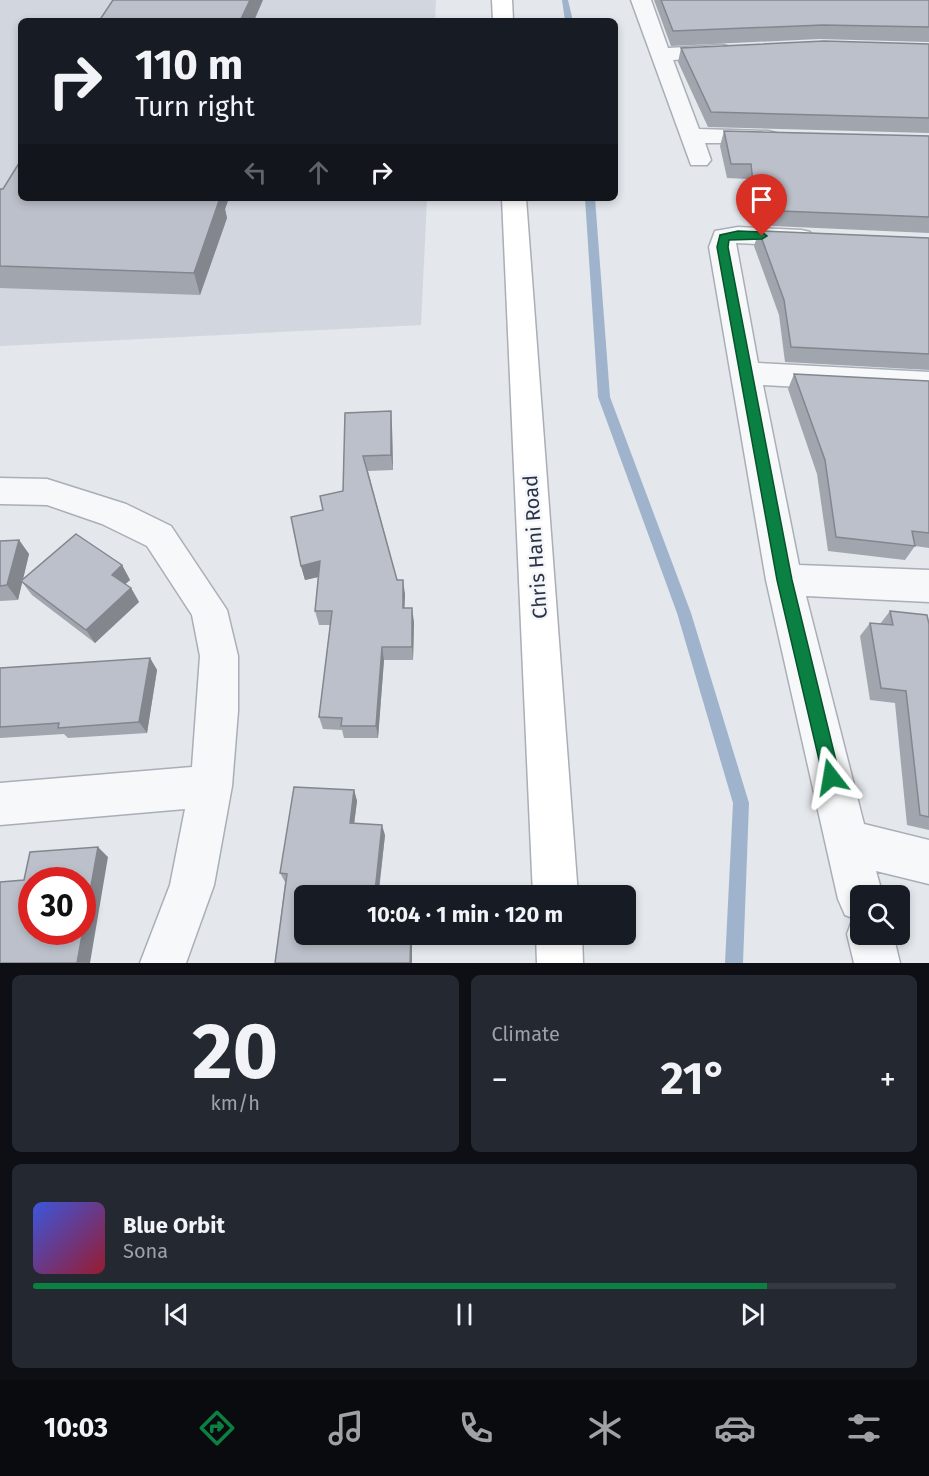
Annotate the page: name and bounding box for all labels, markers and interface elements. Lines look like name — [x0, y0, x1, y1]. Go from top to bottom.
text: 110 m — [135, 40, 243, 90]
icon: right — [36, 42, 114, 120]
text: Turn right — [135, 91, 255, 123]
icon: left — [239, 156, 272, 189]
icon: ahead — [302, 156, 335, 189]
icon: right — [365, 156, 398, 189]
pin — [736, 174, 787, 236]
icon: arrive — [745, 183, 778, 216]
street label: Chris Hani Road — [518, 474, 552, 620]
position arrow — [799, 745, 863, 809]
speed limit sign: 30 — [18, 867, 96, 945]
map controls — [850, 885, 910, 945]
button: search — [850, 885, 910, 945]
text: 10:04 · 1 min · 120 m — [367, 901, 563, 928]
text: 20 — [192, 1005, 278, 1099]
text: Climate — [492, 1022, 560, 1046]
text: 21° — [660, 1052, 727, 1106]
text: − — [492, 1060, 508, 1100]
text: + — [880, 1060, 896, 1100]
text: km/h — [211, 1091, 260, 1115]
text: Blue Orbit — [123, 1212, 225, 1239]
text: Sona — [123, 1239, 168, 1263]
icon: previous — [160, 1298, 193, 1331]
icon: pause — [448, 1298, 481, 1331]
icon: next — [736, 1298, 769, 1331]
icon: directions — [196, 1407, 238, 1449]
icon: music — [325, 1407, 367, 1449]
icon: phone — [455, 1407, 497, 1449]
icon: climate — [584, 1407, 626, 1449]
icon: car — [714, 1407, 756, 1449]
icon: filters — [843, 1407, 885, 1449]
text: 10:03 — [44, 1412, 108, 1444]

